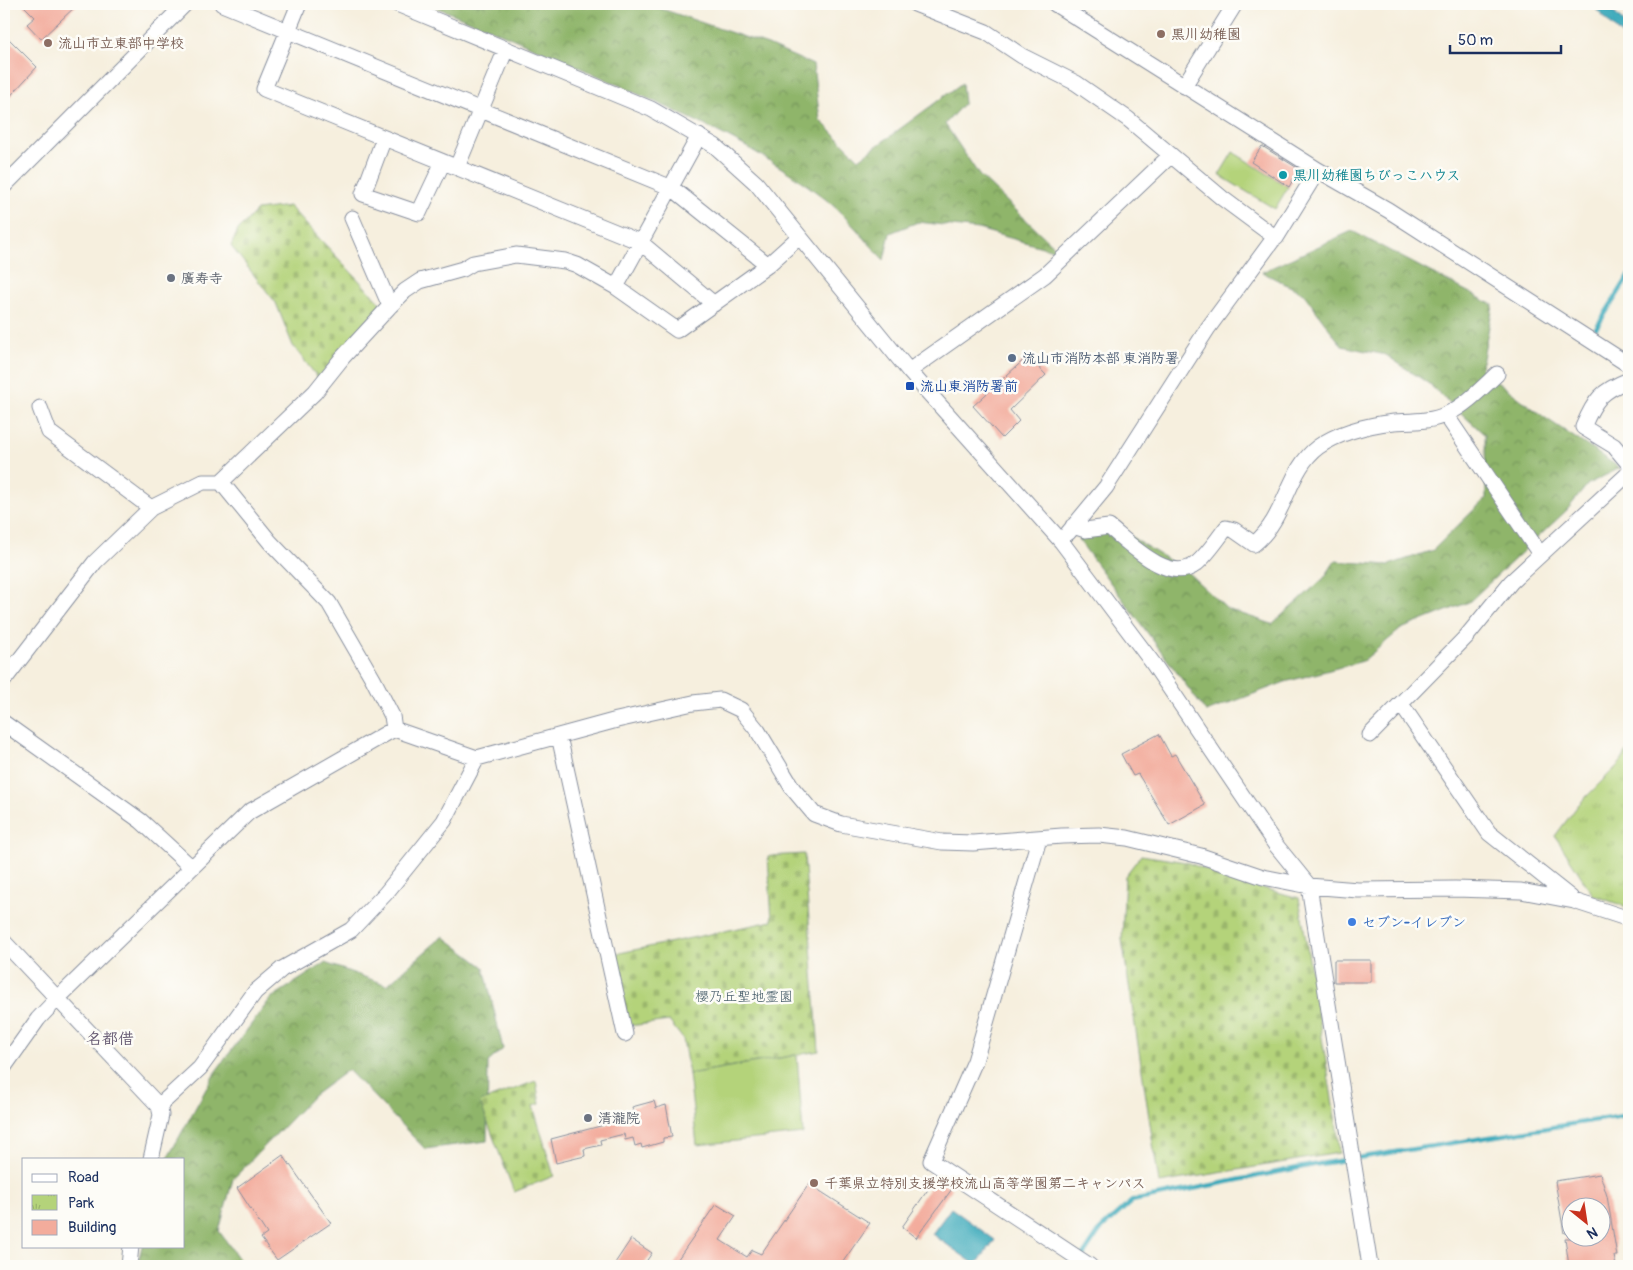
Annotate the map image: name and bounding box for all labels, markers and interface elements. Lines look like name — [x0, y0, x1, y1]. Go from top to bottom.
scale bar — [1450, 22, 1562, 54]
place label: 黒川幼稚園 — [1171, 26, 1241, 43]
marker: 黒川幼稚園 — [1155, 28, 1167, 40]
text: 50 m — [1458, 31, 1493, 50]
place label: 流山市立東部中学校 — [58, 35, 184, 52]
marker: 流山市立東部中学校 — [42, 37, 54, 49]
place label: 黒川幼稚園ちびっこハウス — [1293, 167, 1460, 184]
marker: 黒川幼稚園ちびっこハウス — [1277, 169, 1289, 181]
place label: 廣寿寺 — [181, 270, 223, 287]
marker: 廣寿寺 — [165, 272, 177, 284]
place label: 流山市消防本部 東消防署 — [1022, 350, 1179, 367]
marker: 流山市消防本部 東消防署 — [1006, 352, 1018, 364]
place label: 流山東消防署前 — [920, 378, 1018, 395]
marker: 流山東消防署前 — [904, 380, 916, 392]
place label: セブン-イレブン — [1362, 914, 1466, 931]
marker: セブン-イレブン — [1346, 916, 1358, 928]
park label: 櫻乃丘聖地霊園 — [695, 988, 793, 1005]
district label: 名都借 — [86, 1029, 134, 1049]
place label: 清瀧院 — [598, 1110, 640, 1127]
marker: 清瀧院 — [582, 1112, 594, 1124]
legend — [22, 1158, 185, 1248]
text: Road — [68, 1168, 99, 1187]
place label: 千葉県立特別支援学校流山高等学園第二キャンパス — [824, 1175, 1145, 1192]
marker: 千葉県立特別支援学校流山高等学園第二キャンパス — [808, 1177, 820, 1189]
text: Park — [68, 1194, 95, 1213]
north arrow — [1560, 1198, 1610, 1248]
text: Building — [68, 1218, 116, 1237]
text: N — [1584, 1223, 1601, 1243]

